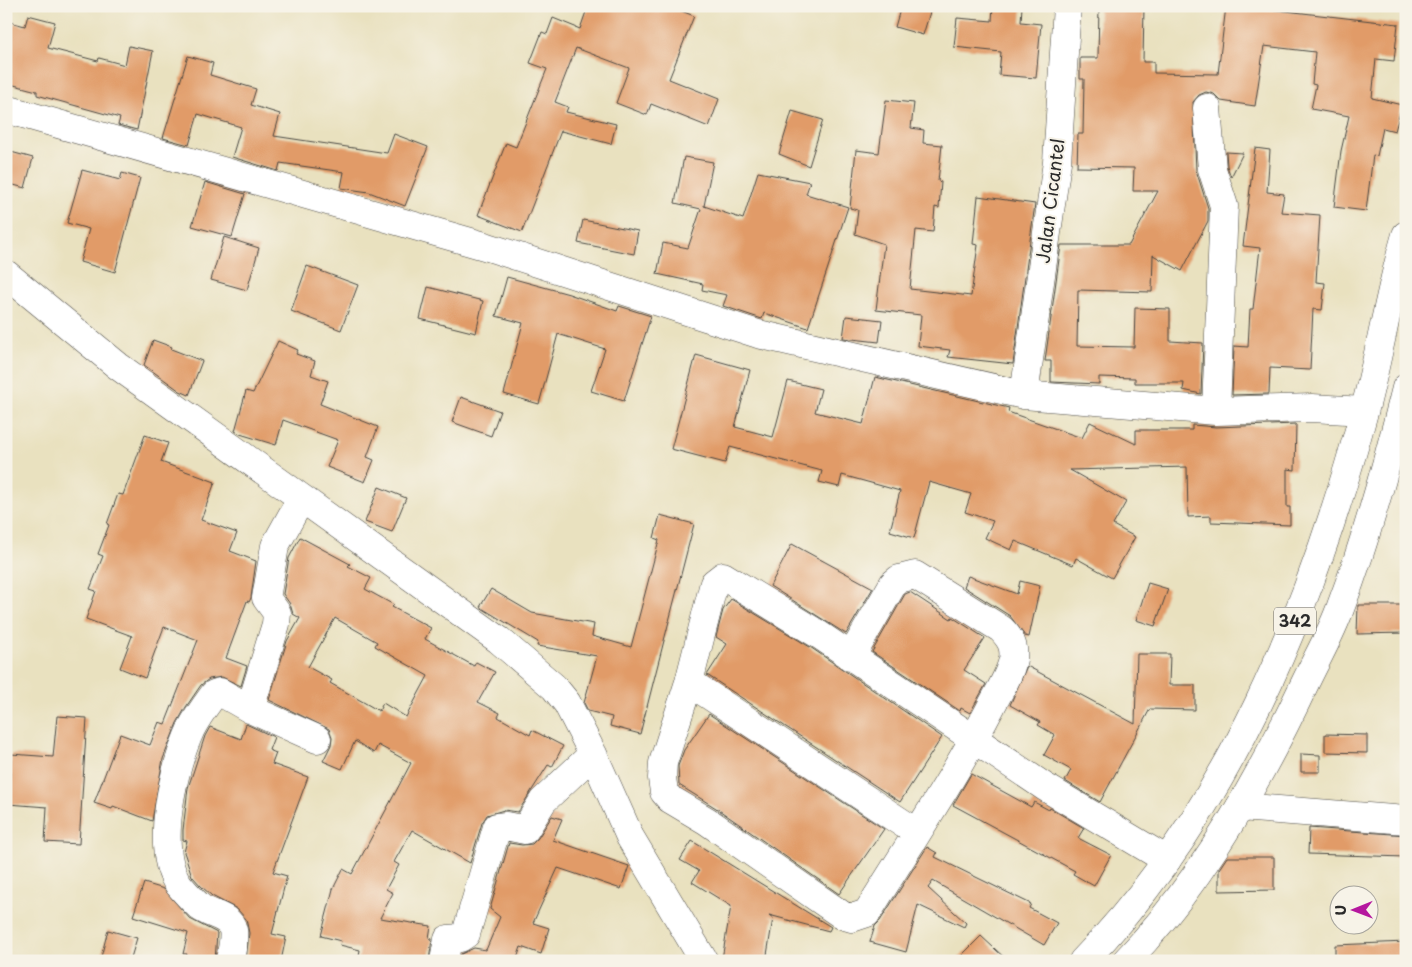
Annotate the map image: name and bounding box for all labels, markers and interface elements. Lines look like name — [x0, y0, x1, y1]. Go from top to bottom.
street label: Jalan Cicantel — [1028, 137, 1071, 265]
road number: 342 — [1274, 608, 1316, 634]
north arrow — [1330, 884, 1380, 934]
text: U — [1330, 905, 1351, 916]

